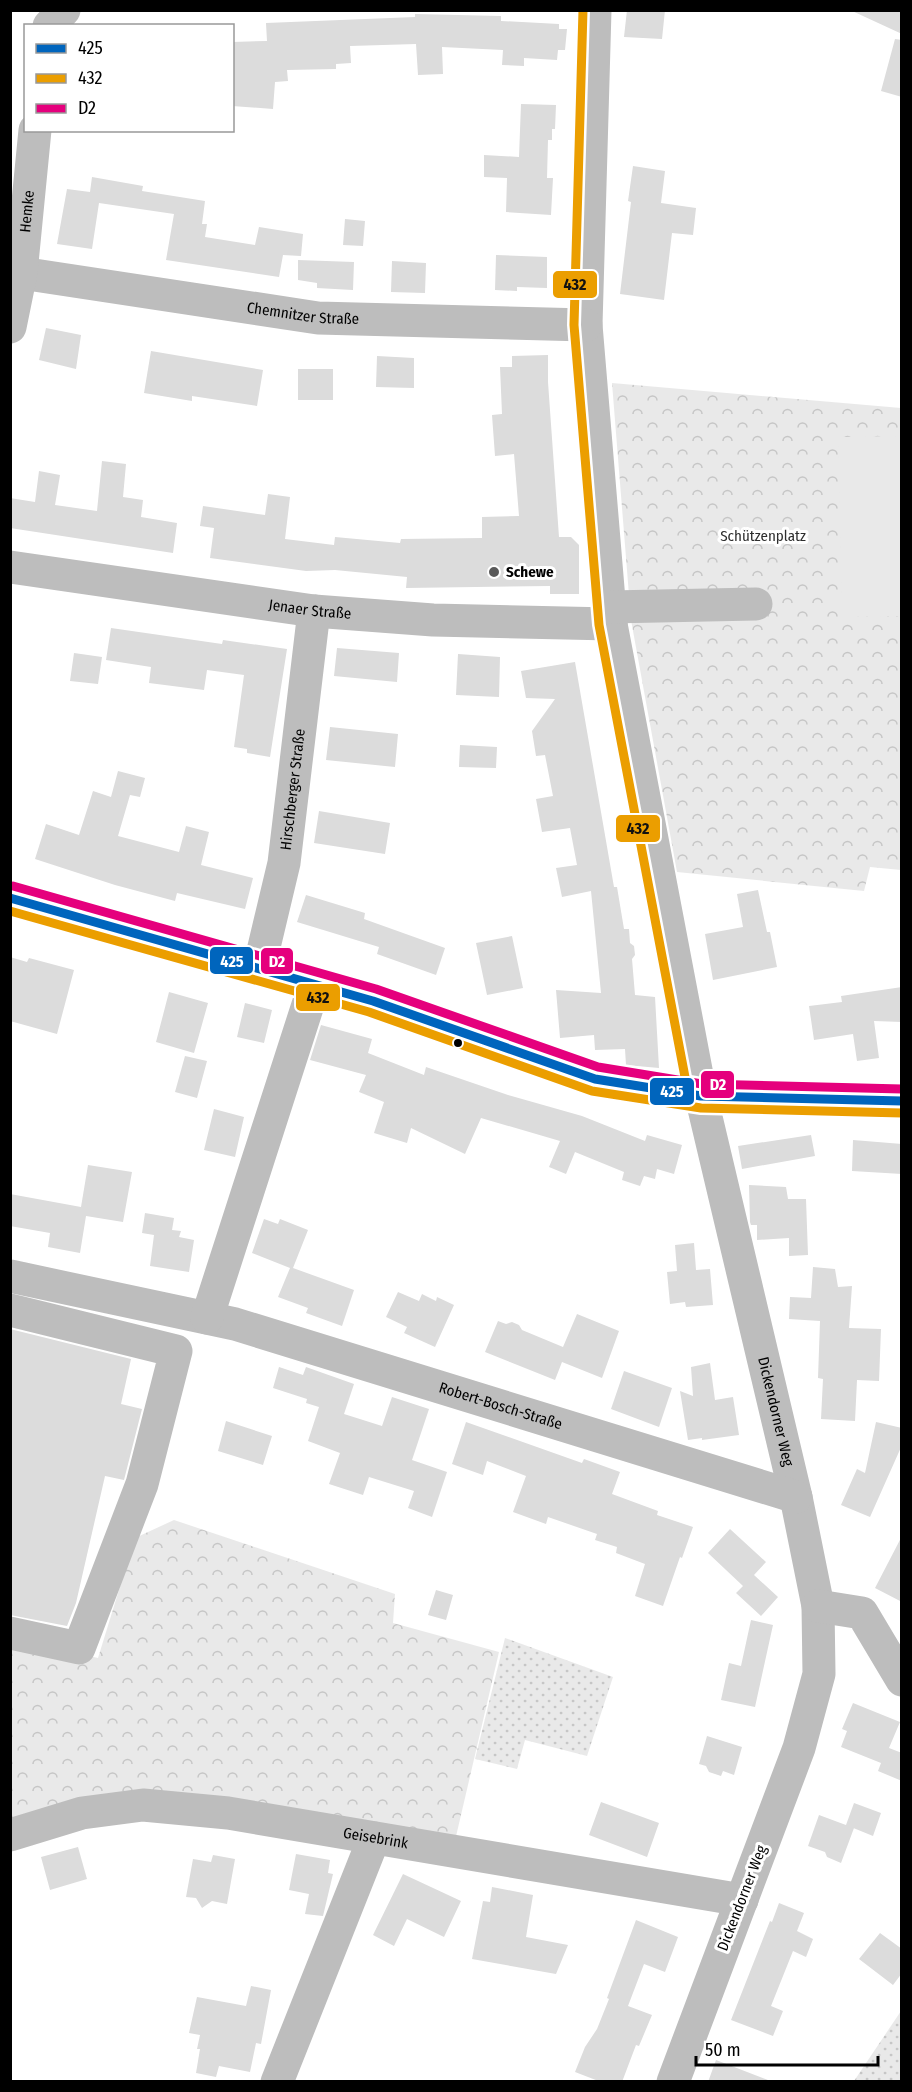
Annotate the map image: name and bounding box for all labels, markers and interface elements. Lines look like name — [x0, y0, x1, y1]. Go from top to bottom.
legend — [24, 24, 234, 132]
text: 425 — [78, 37, 103, 59]
text: 432 — [78, 67, 102, 89]
text: D2 — [78, 97, 96, 119]
street label: Hemke — [16, 189, 38, 233]
line badge: 432 — [552, 270, 598, 299]
text: 432 — [564, 275, 587, 294]
street label: Chemnitzer Straße — [246, 298, 359, 328]
park label: Schützenplatz — [720, 527, 806, 545]
place label: Schewe — [506, 563, 554, 581]
marker: Schewe — [487, 565, 501, 579]
street label: Jenaer Straße — [268, 596, 352, 623]
street label: Hirschberger Straße — [277, 728, 309, 851]
line badge: 432 — [615, 814, 661, 843]
text: 432 — [627, 819, 650, 838]
line badge: 425 — [209, 946, 254, 975]
line badge: D2 — [260, 947, 294, 975]
text: 425 — [220, 952, 244, 971]
text: D2 — [269, 952, 286, 971]
line badge: 432 — [295, 983, 341, 1012]
text: 432 — [307, 988, 330, 1007]
unlabelled marker — [452, 1037, 464, 1049]
line badge: D2 — [700, 1070, 735, 1099]
text: D2 — [710, 1075, 727, 1094]
line badge: 425 — [649, 1077, 695, 1106]
text: 425 — [660, 1082, 684, 1101]
street label: Dickendorner Weg — [754, 1355, 797, 1468]
street label: Robert-Bosch-Straße — [437, 1378, 564, 1433]
street label: Geisebrink — [342, 1824, 410, 1852]
street label: Dickendorner Weg — [714, 1843, 770, 1953]
scale bar — [696, 2029, 878, 2067]
text: 50 m — [705, 2039, 741, 2061]

